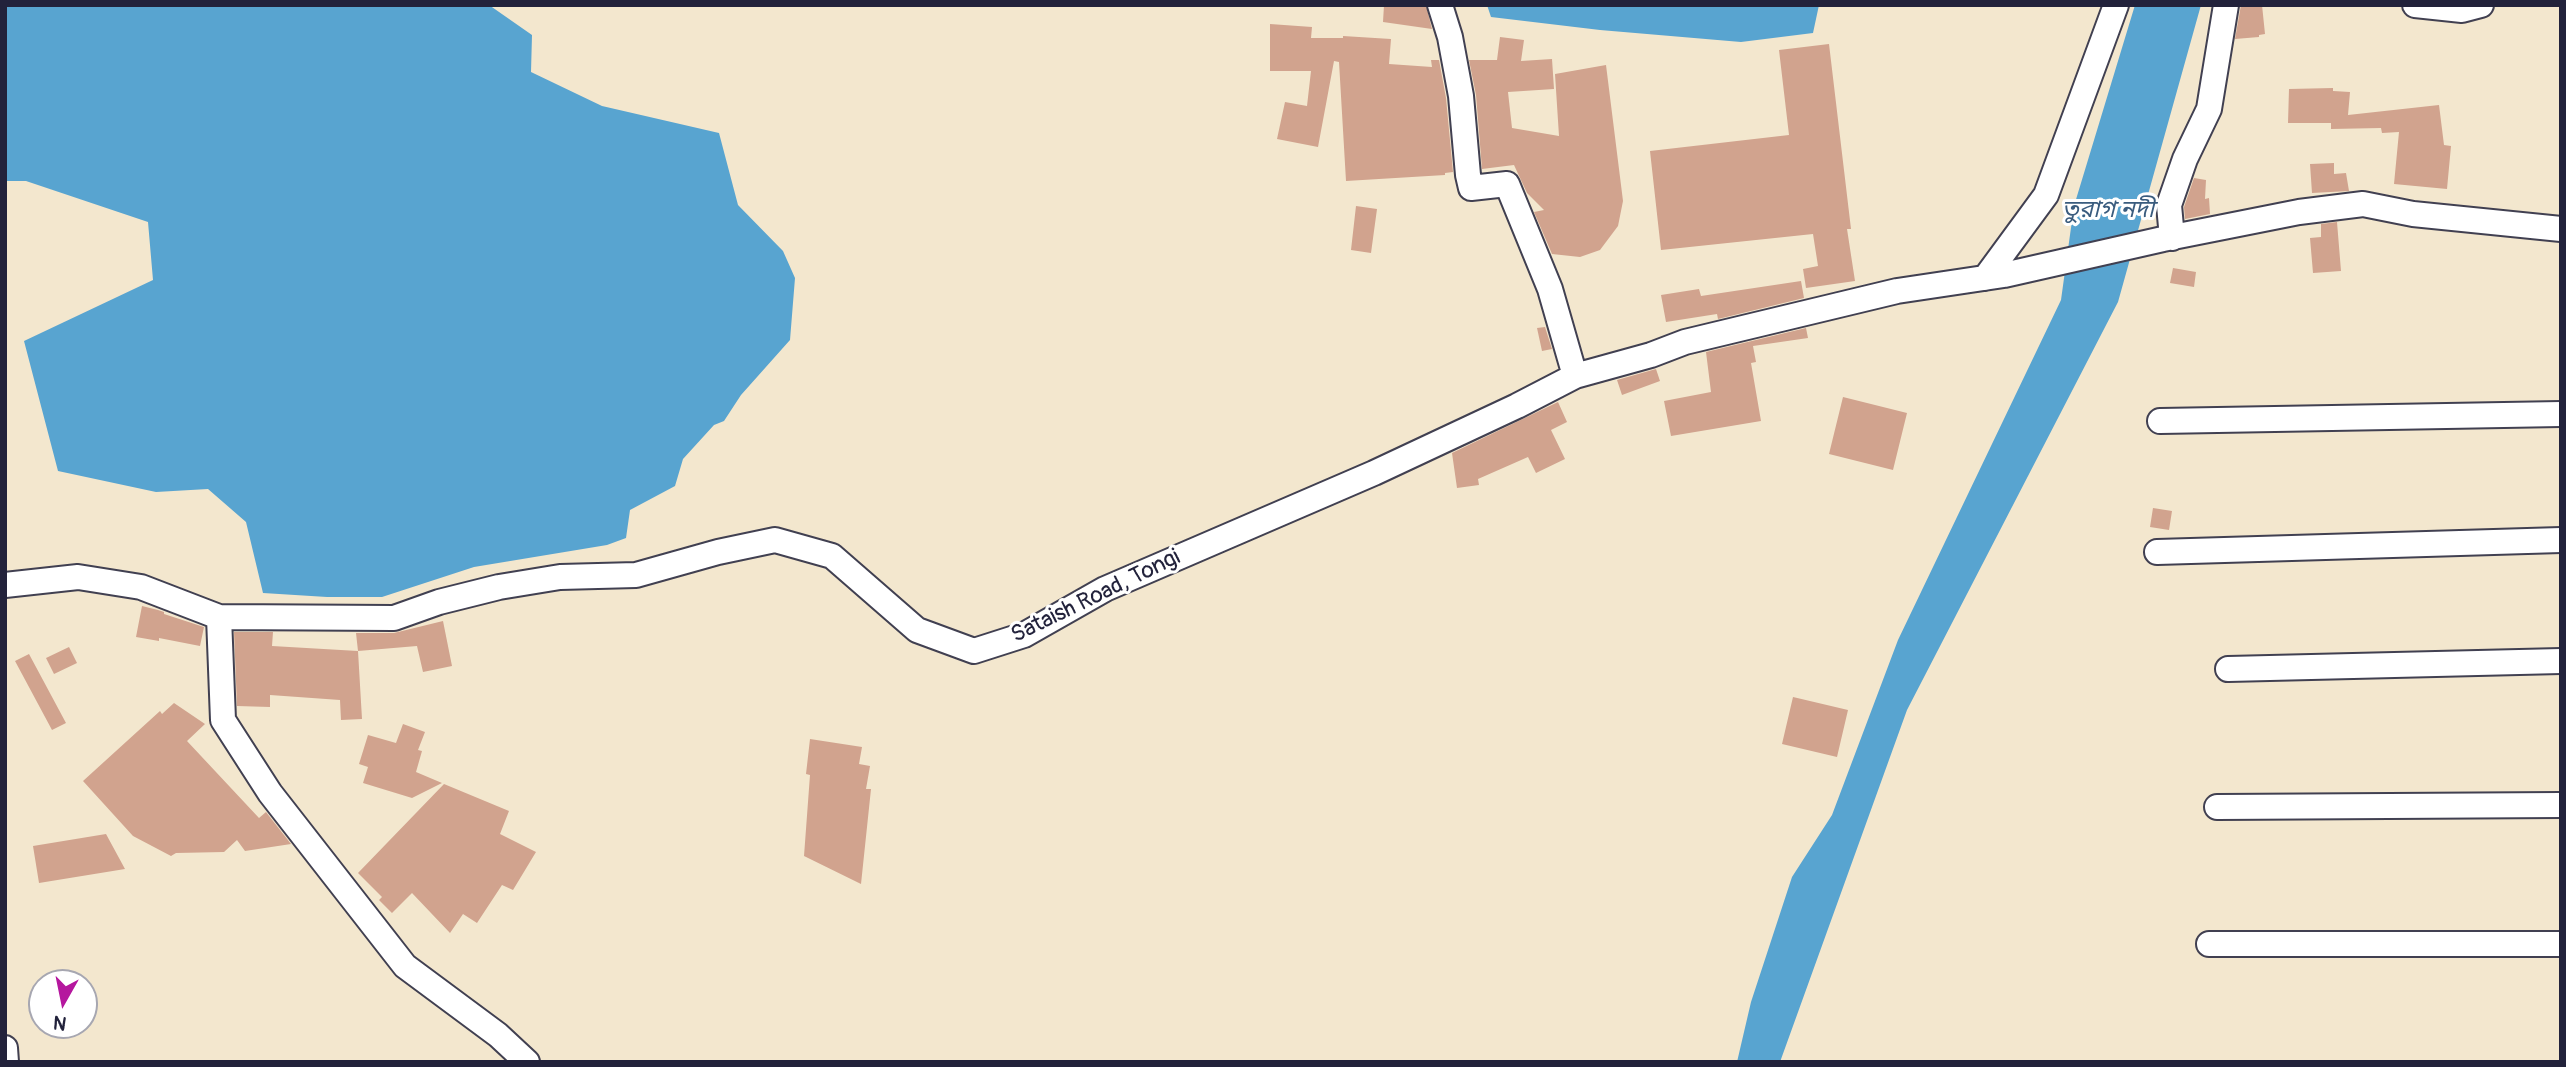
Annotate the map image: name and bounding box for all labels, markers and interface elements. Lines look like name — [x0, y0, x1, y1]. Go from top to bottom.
water label: তুরাগ নদী — [2062, 197, 2154, 225]
street label: Sataish Road, Tongi — [1007, 544, 1185, 650]
north arrow — [28, 969, 98, 1039]
text: N — [52, 1010, 68, 1036]

